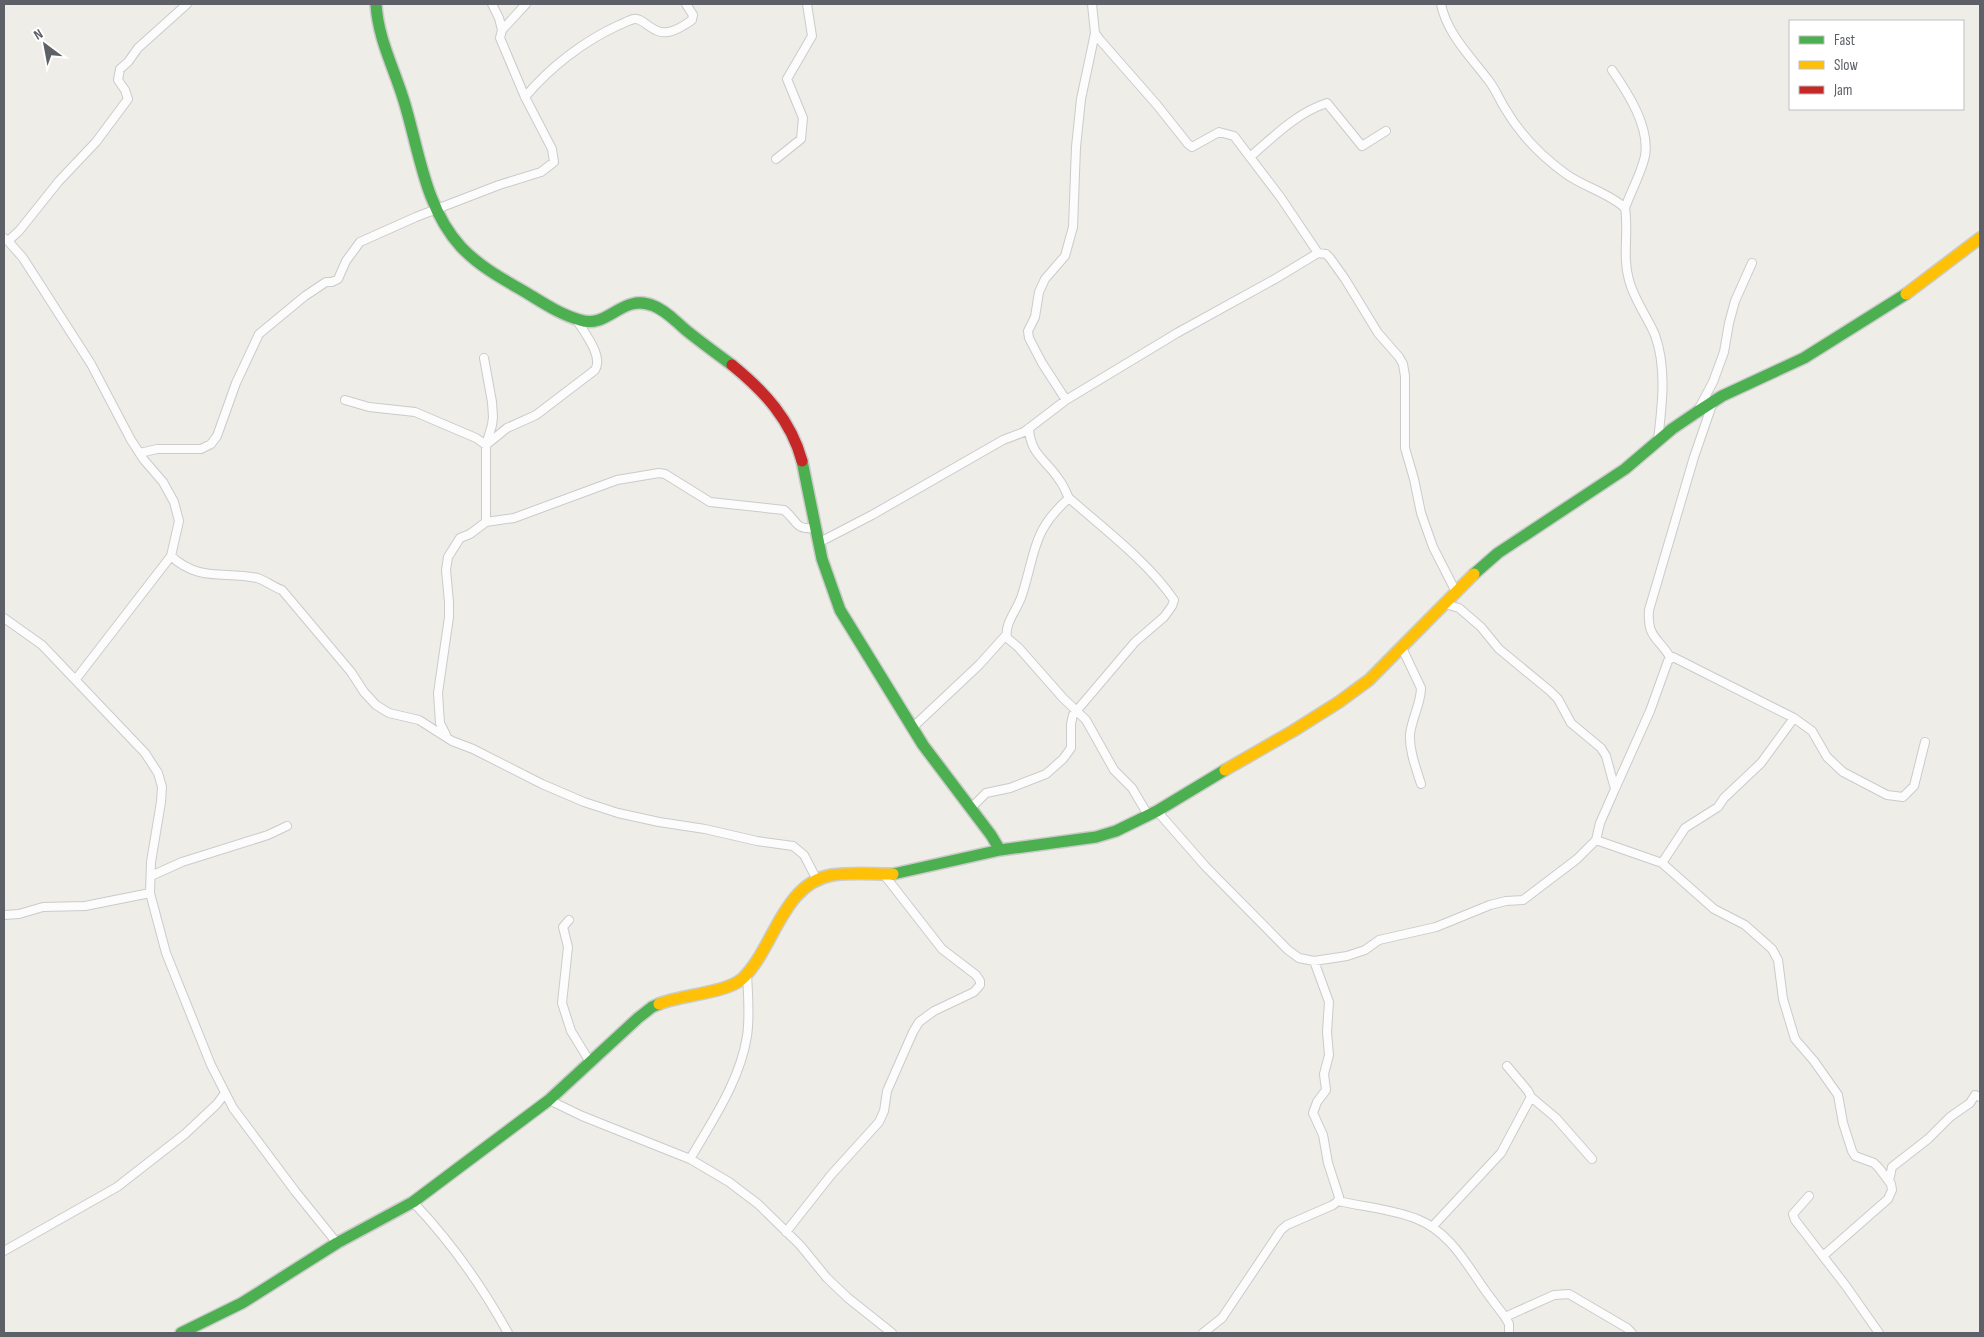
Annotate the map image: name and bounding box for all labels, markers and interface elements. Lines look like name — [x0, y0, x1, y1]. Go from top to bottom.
north arrow — [20, 20, 70, 70]
legend — [1789, 20, 1964, 110]
text: N — [31, 25, 46, 44]
text: Fast — [1834, 31, 1856, 50]
text: Slow — [1834, 56, 1858, 75]
text: Jam — [1833, 81, 1852, 100]

